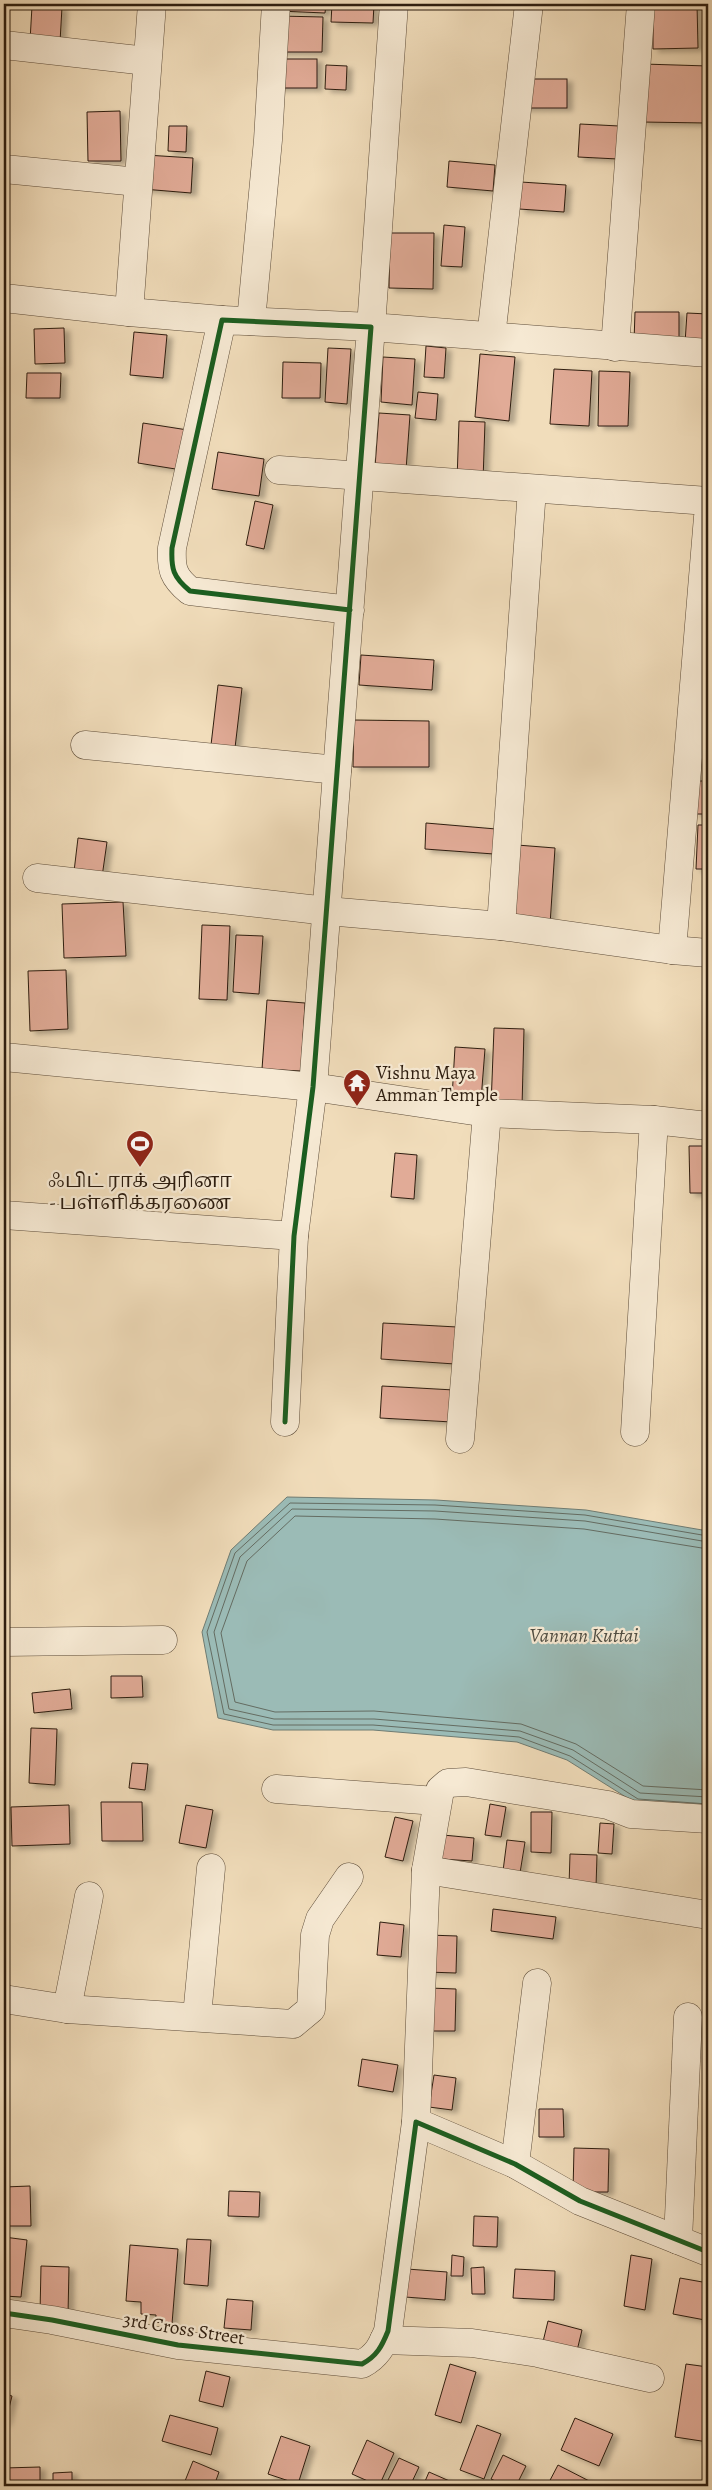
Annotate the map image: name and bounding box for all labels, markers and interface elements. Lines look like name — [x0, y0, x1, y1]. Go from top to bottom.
place label: Vishnu Maya Amman Temple — [375, 1060, 498, 1108]
temple icon: Vishnu Maya Amman Temple — [342, 1068, 372, 1107]
sports icon: ஃபிட் ராக் அரினா - பள்ளிக்கரணை — [125, 1129, 155, 1168]
place label: ஃபிட் ராக் அரினா - பள்ளிக்கரணை — [48, 1168, 232, 1216]
water label: Vannan Kuttai — [530, 1622, 638, 1649]
street label: 3rd Cross Street — [121, 2307, 247, 2351]

